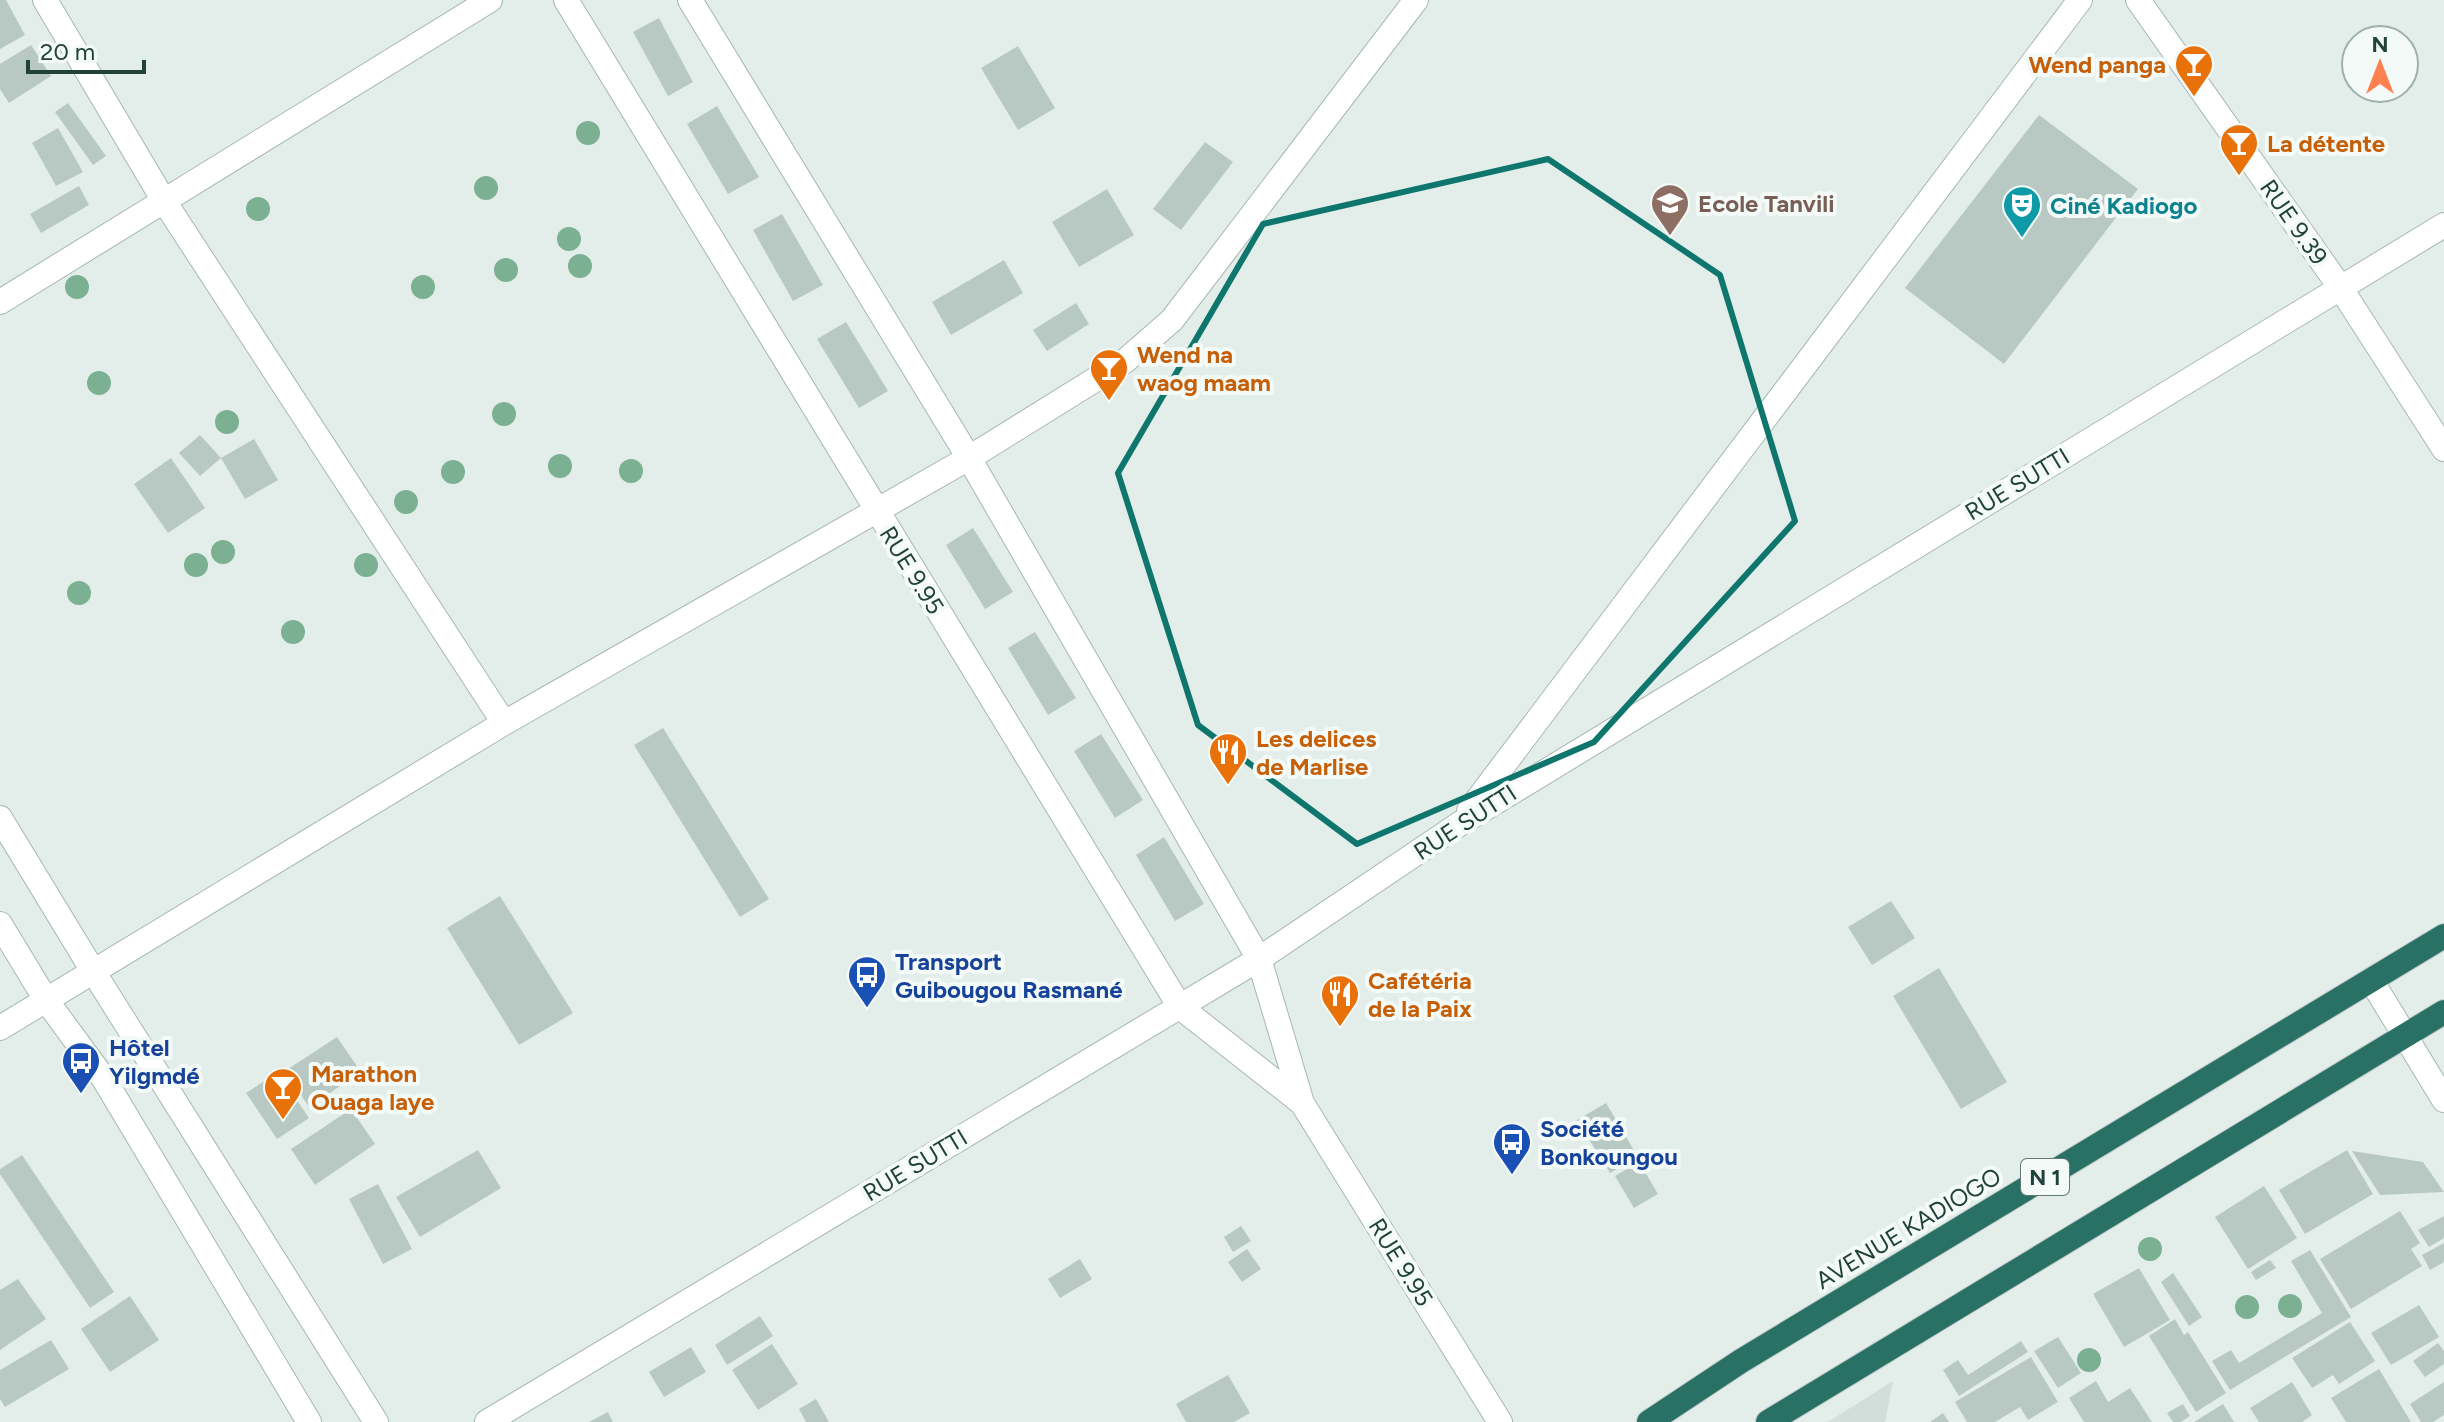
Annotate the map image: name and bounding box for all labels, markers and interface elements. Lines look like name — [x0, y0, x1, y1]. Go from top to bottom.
scale bar — [28, 24, 144, 74]
north arrow — [2340, 24, 2420, 104]
text: N — [2371, 31, 2389, 58]
text: 20 m — [40, 37, 95, 66]
bar icon: Wend panga — [2173, 43, 2215, 98]
place label: Wend panga — [2028, 50, 2166, 79]
bar icon: La détente — [2218, 122, 2260, 177]
place label: La détente — [2267, 129, 2385, 158]
street label: RUE 9.39 — [2254, 174, 2334, 270]
school or university icon: Ecole Tanvili — [1649, 182, 1691, 237]
theatre icon: Ciné Kadiogo — [2001, 184, 2043, 239]
place label: Ecole Tanvili — [1698, 189, 1834, 218]
place label: Ciné Kadiogo — [2050, 191, 2197, 220]
place label: Wend na waog maam — [1137, 340, 1271, 397]
bar icon: Wend na waog maam — [1088, 347, 1130, 402]
street label: RUE SUTTI — [1960, 442, 2074, 526]
street label: RUE 9.95 — [874, 521, 950, 619]
place label: Les delices de Marlise — [1256, 724, 1376, 781]
restaurant icon: Les delices de Marlise — [1207, 731, 1249, 786]
street label: RUE SUTTI — [1408, 778, 1522, 866]
place label: Transport Guibougou Rasmané — [895, 947, 1123, 1004]
bus stop icon: Transport Guibougou Rasmané — [846, 954, 888, 1009]
place label: Cafétéria de la Paix — [1368, 966, 1472, 1023]
restaurant icon: Cafétéria de la Paix — [1319, 973, 1361, 1028]
place label: Hôtel Yilgmdé — [109, 1033, 200, 1090]
bus stop icon: Hôtel Yilgmdé — [60, 1040, 102, 1095]
place label: Marathon Ouaga laye — [311, 1059, 434, 1116]
bar icon: Marathon Ouaga laye — [262, 1066, 304, 1121]
place label: Société Bonkoungou — [1540, 1114, 1678, 1171]
bus stop icon: Société Bonkoungou — [1491, 1121, 1533, 1176]
street label: RUE SUTTI — [858, 1123, 972, 1207]
road number: N 1 — [2021, 1159, 2069, 1195]
street label: AVENUE KADIOGO — [1810, 1161, 2006, 1295]
street label: RUE 9.95 — [1363, 1213, 1439, 1311]

